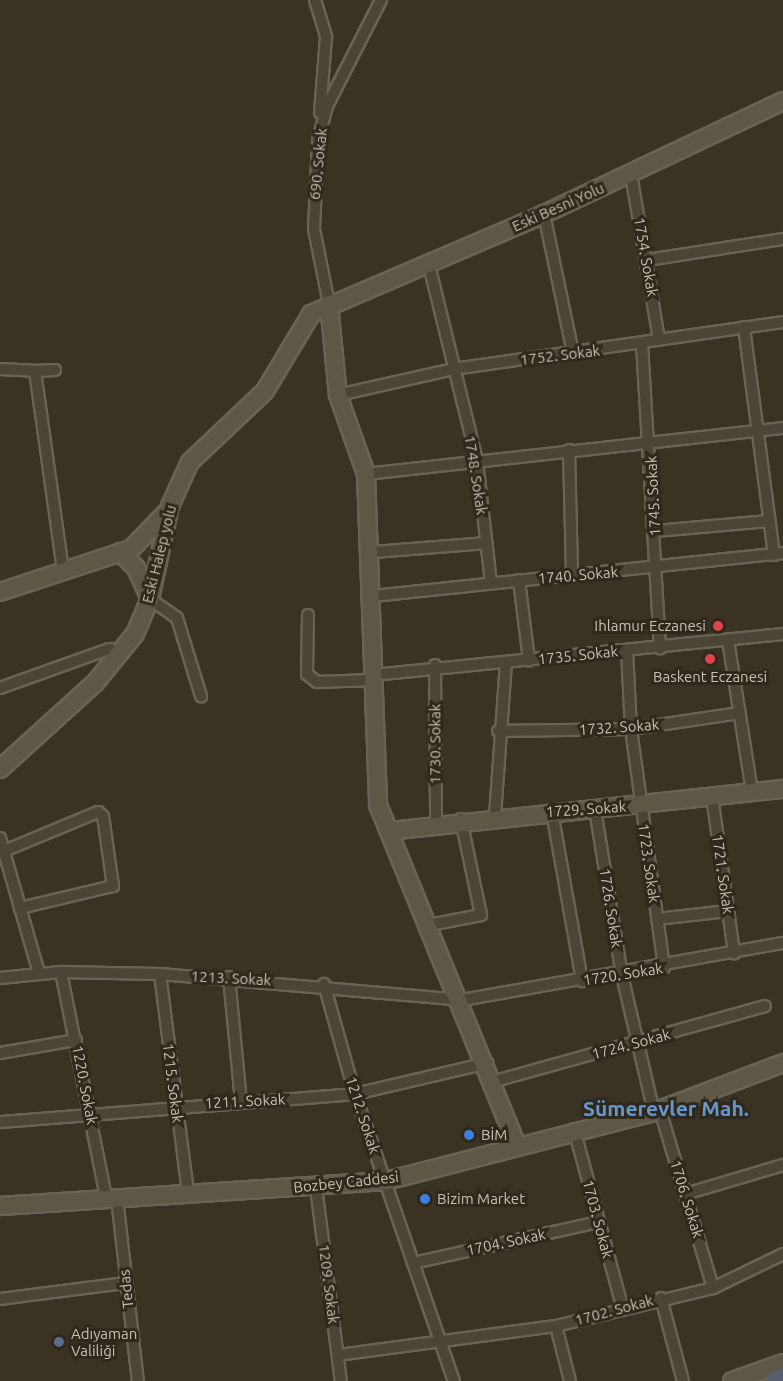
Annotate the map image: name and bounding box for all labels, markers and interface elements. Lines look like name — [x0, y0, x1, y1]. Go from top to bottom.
street label: 690. Sokak — [305, 127, 331, 201]
street label: Eski Besni Yolu — [509, 179, 607, 235]
street label: 1754. Sokak — [630, 216, 662, 298]
street label: 1752. Sokak — [519, 341, 601, 369]
street label: 1748. Sokak — [461, 434, 491, 516]
street label: 1745. Sokak — [642, 455, 664, 537]
street label: Eski Halep yolu — [138, 503, 180, 605]
street label: 1740. Sokak — [537, 563, 619, 587]
place label: Ihlamur Eczanesi — [594, 617, 706, 635]
marker: Ihlamur Eczanesi — [711, 619, 725, 633]
street label: 1735. Sokak — [537, 642, 619, 668]
marker: Baskent Eczanesi — [703, 652, 717, 666]
place label: Baskent Eczanesi — [653, 668, 767, 686]
street label: 1730. Sokak — [426, 704, 444, 784]
street label: 1732. Sokak — [578, 715, 660, 739]
street label: 1729. Sokak — [545, 797, 627, 821]
street label: 1723. Sokak — [634, 822, 664, 904]
street label: 1721. Sokak — [708, 833, 738, 915]
street label: 1726. Sokak — [596, 867, 626, 949]
street label: 1720. Sokak — [582, 959, 664, 989]
street label: 1213. Sokak — [190, 967, 272, 989]
street label: 1724. Sokak — [590, 1025, 672, 1063]
street label: 1215. Sokak — [159, 1042, 187, 1124]
street label: 1220. Sokak — [68, 1044, 102, 1126]
street label: 1212. Sokak — [342, 1074, 384, 1156]
street label: 1211. Sokak — [204, 1090, 286, 1112]
district label: Sümerevler Mah. — [583, 1095, 749, 1121]
place label: BİM — [481, 1126, 507, 1144]
marker: BİM — [462, 1128, 476, 1142]
street label: 1706. Sokak — [667, 1158, 707, 1240]
street label: Bozbey Caddesi — [293, 1168, 399, 1196]
street label: 1703. Sokak — [579, 1178, 617, 1260]
place label: Bizim Market — [437, 1190, 525, 1208]
marker: Bizim Market — [418, 1192, 432, 1206]
street label: 1704. Sokak — [465, 1225, 547, 1259]
street label: 1209. Sokak — [315, 1243, 343, 1325]
street label: Tedas — [115, 1269, 137, 1309]
street label: 1702. Sokak — [573, 1291, 655, 1329]
place label: Adıyaman Valiliği — [71, 1324, 137, 1359]
marker: Adıyaman Valiliği — [52, 1335, 66, 1349]

